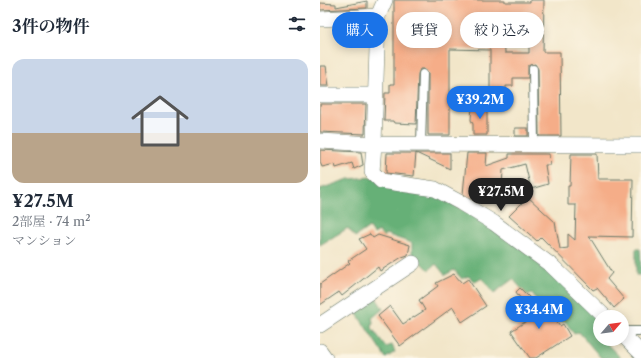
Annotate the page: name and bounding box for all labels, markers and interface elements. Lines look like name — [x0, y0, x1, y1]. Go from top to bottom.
chip: 購入 — [332, 12, 388, 48]
chip: 賃貸 — [396, 12, 452, 48]
chip: 絞り込み — [460, 12, 544, 48]
icon: filters — [286, 13, 308, 35]
text: 3件の物件 — [12, 16, 90, 36]
icon: home — [124, 85, 196, 157]
pin: ¥39.2M — [447, 86, 513, 120]
text: ¥39.2M — [456, 91, 504, 107]
pin: ¥27.5M — [468, 178, 534, 212]
text: ¥27.5M — [477, 183, 525, 199]
text: ¥27.5M — [12, 191, 74, 211]
text: 2部屋 · 74 m² — [12, 213, 90, 229]
text: マンション — [12, 232, 76, 248]
pin: ¥34.4M — [506, 296, 572, 330]
text: ¥34.4M — [514, 301, 564, 317]
north arrow — [593, 310, 629, 346]
map controls — [593, 310, 629, 346]

